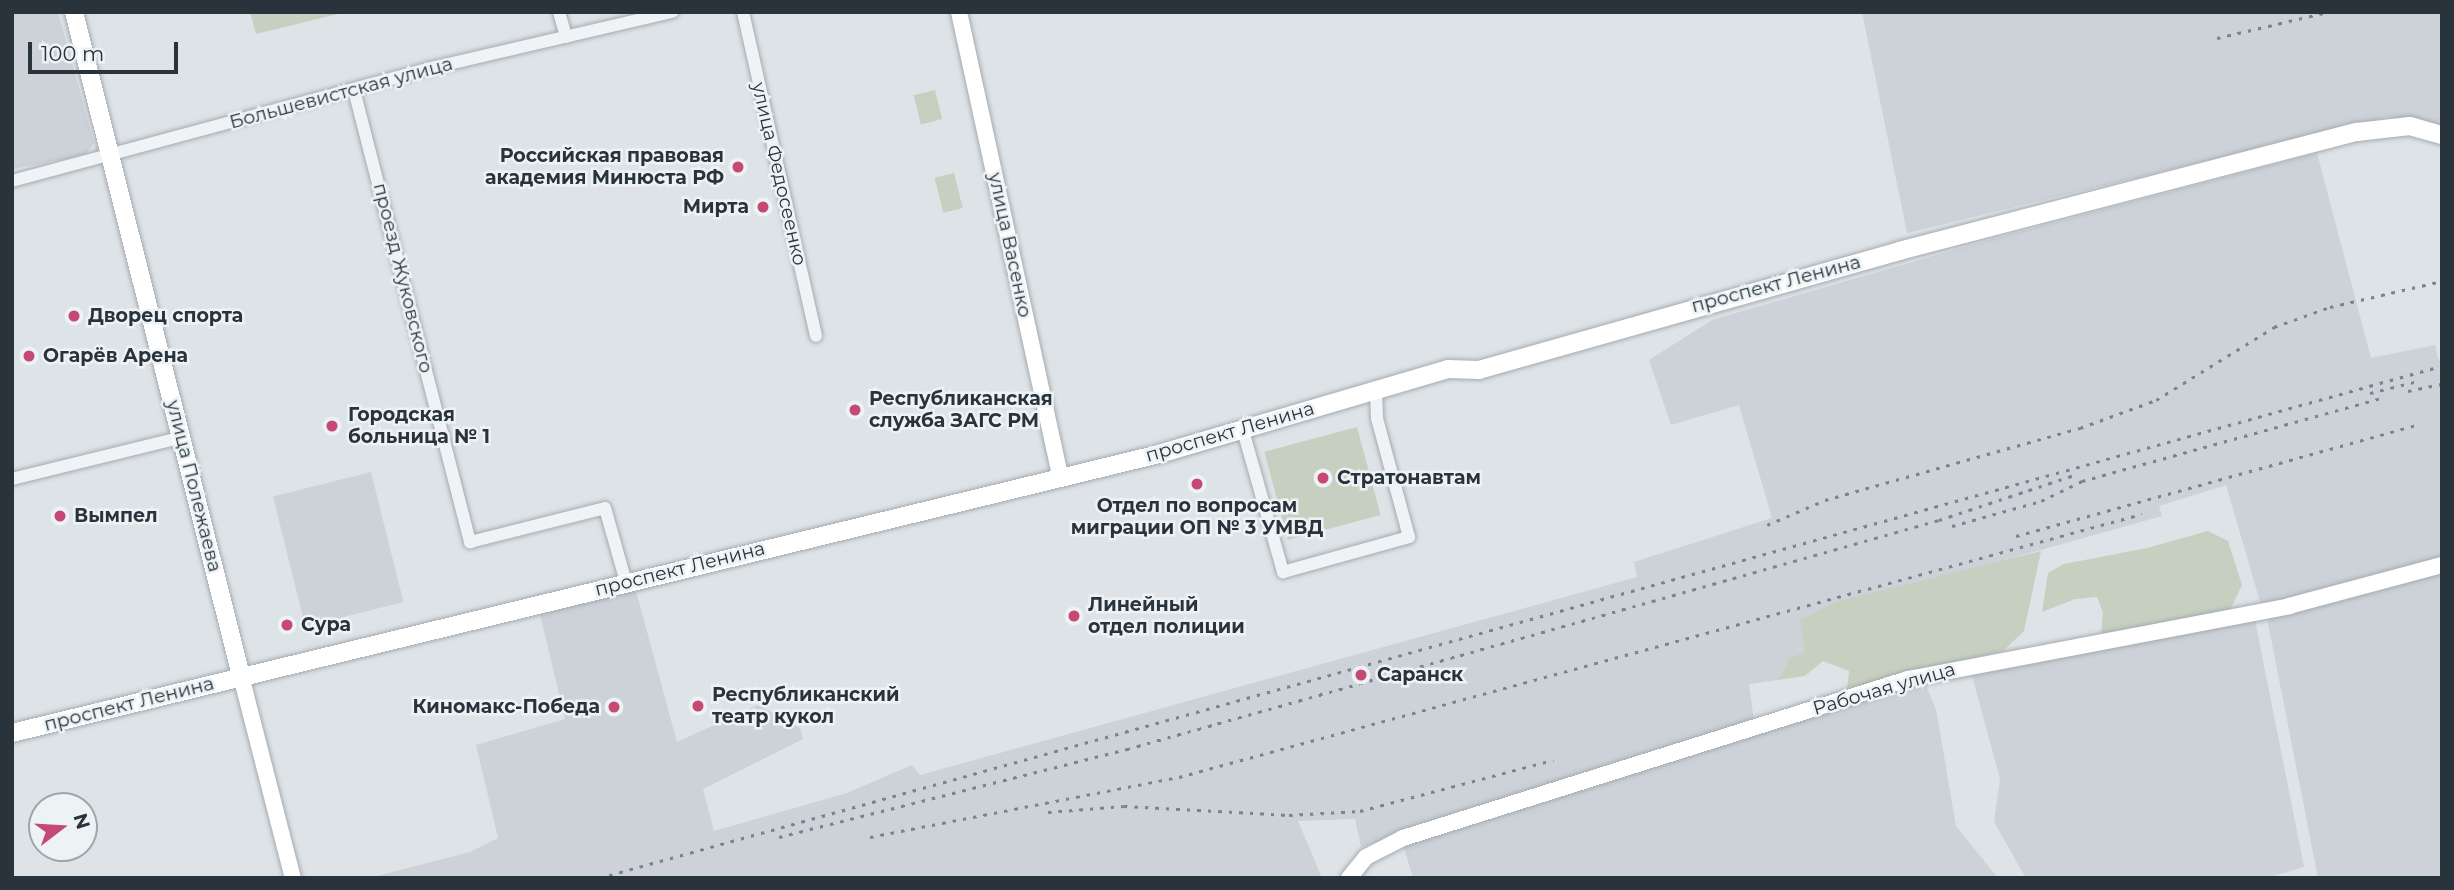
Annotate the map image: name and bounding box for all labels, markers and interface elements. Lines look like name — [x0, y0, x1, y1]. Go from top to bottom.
scale bar — [32, 28, 182, 72]
text: 100 m — [41, 41, 104, 66]
street label: Большевистская улица — [227, 52, 455, 134]
street label: улица Федосеенко — [747, 80, 811, 268]
place label: Российская правовая академия Минюста РФ — [485, 145, 724, 189]
marker: Российская правовая академия Минюста РФ — [730, 159, 746, 175]
street label: улица Васенко — [984, 170, 1036, 320]
street label: проезд Жуковского — [368, 181, 438, 375]
place label: Мирта — [683, 196, 749, 218]
marker: Мирта — [755, 199, 771, 215]
street label: проспект Ленина — [1689, 250, 1863, 318]
place label: Дворец cпорта — [88, 305, 243, 327]
marker: Дворец cпорта — [66, 308, 82, 324]
place label: Огарёв Арена — [43, 345, 188, 367]
marker: Огарёв Арена — [21, 348, 37, 364]
place label: Республиканская служба ЗАГС РМ — [869, 388, 1053, 432]
street label: проспект Ленина — [1143, 397, 1317, 467]
street label: улица Полежаева — [162, 398, 226, 574]
marker: Республиканская служба ЗАГС РМ — [847, 402, 863, 418]
place label: Городская больница № 1 — [348, 404, 490, 448]
marker: Городская больница № 1 — [322, 416, 342, 436]
place label: Стратонавтам — [1337, 467, 1481, 489]
marker: Стратонавтам — [1315, 470, 1331, 486]
marker: Отдел по вопросам миграции ОП № 3 УМВД — [1189, 476, 1205, 492]
place label: Отдел по вопросам миграции ОП № 3 УМВД — [1071, 495, 1323, 539]
place label: Вымпел — [74, 505, 158, 527]
marker: Вымпел — [52, 508, 68, 524]
street label: проспект Ленина — [593, 537, 767, 601]
place label: Линейный отдел полиции — [1088, 594, 1245, 638]
marker: Линейный отдел полиции — [1066, 608, 1082, 624]
place label: Сура — [301, 614, 351, 636]
marker: Сура — [279, 617, 295, 633]
street label: Рабочая улица — [1810, 658, 1958, 720]
place label: Саранск — [1377, 664, 1463, 686]
marker: Саранск — [1351, 665, 1371, 685]
street label: проспект Ленина — [42, 672, 216, 736]
place label: Республиканский театр кукол — [712, 684, 899, 728]
place label: Киномакс-Победа — [412, 696, 600, 718]
marker: Республиканский театр кукол — [690, 698, 706, 714]
marker: Киномакс-Победа — [606, 699, 622, 715]
north arrow — [28, 792, 98, 862]
text: N — [68, 811, 95, 832]

